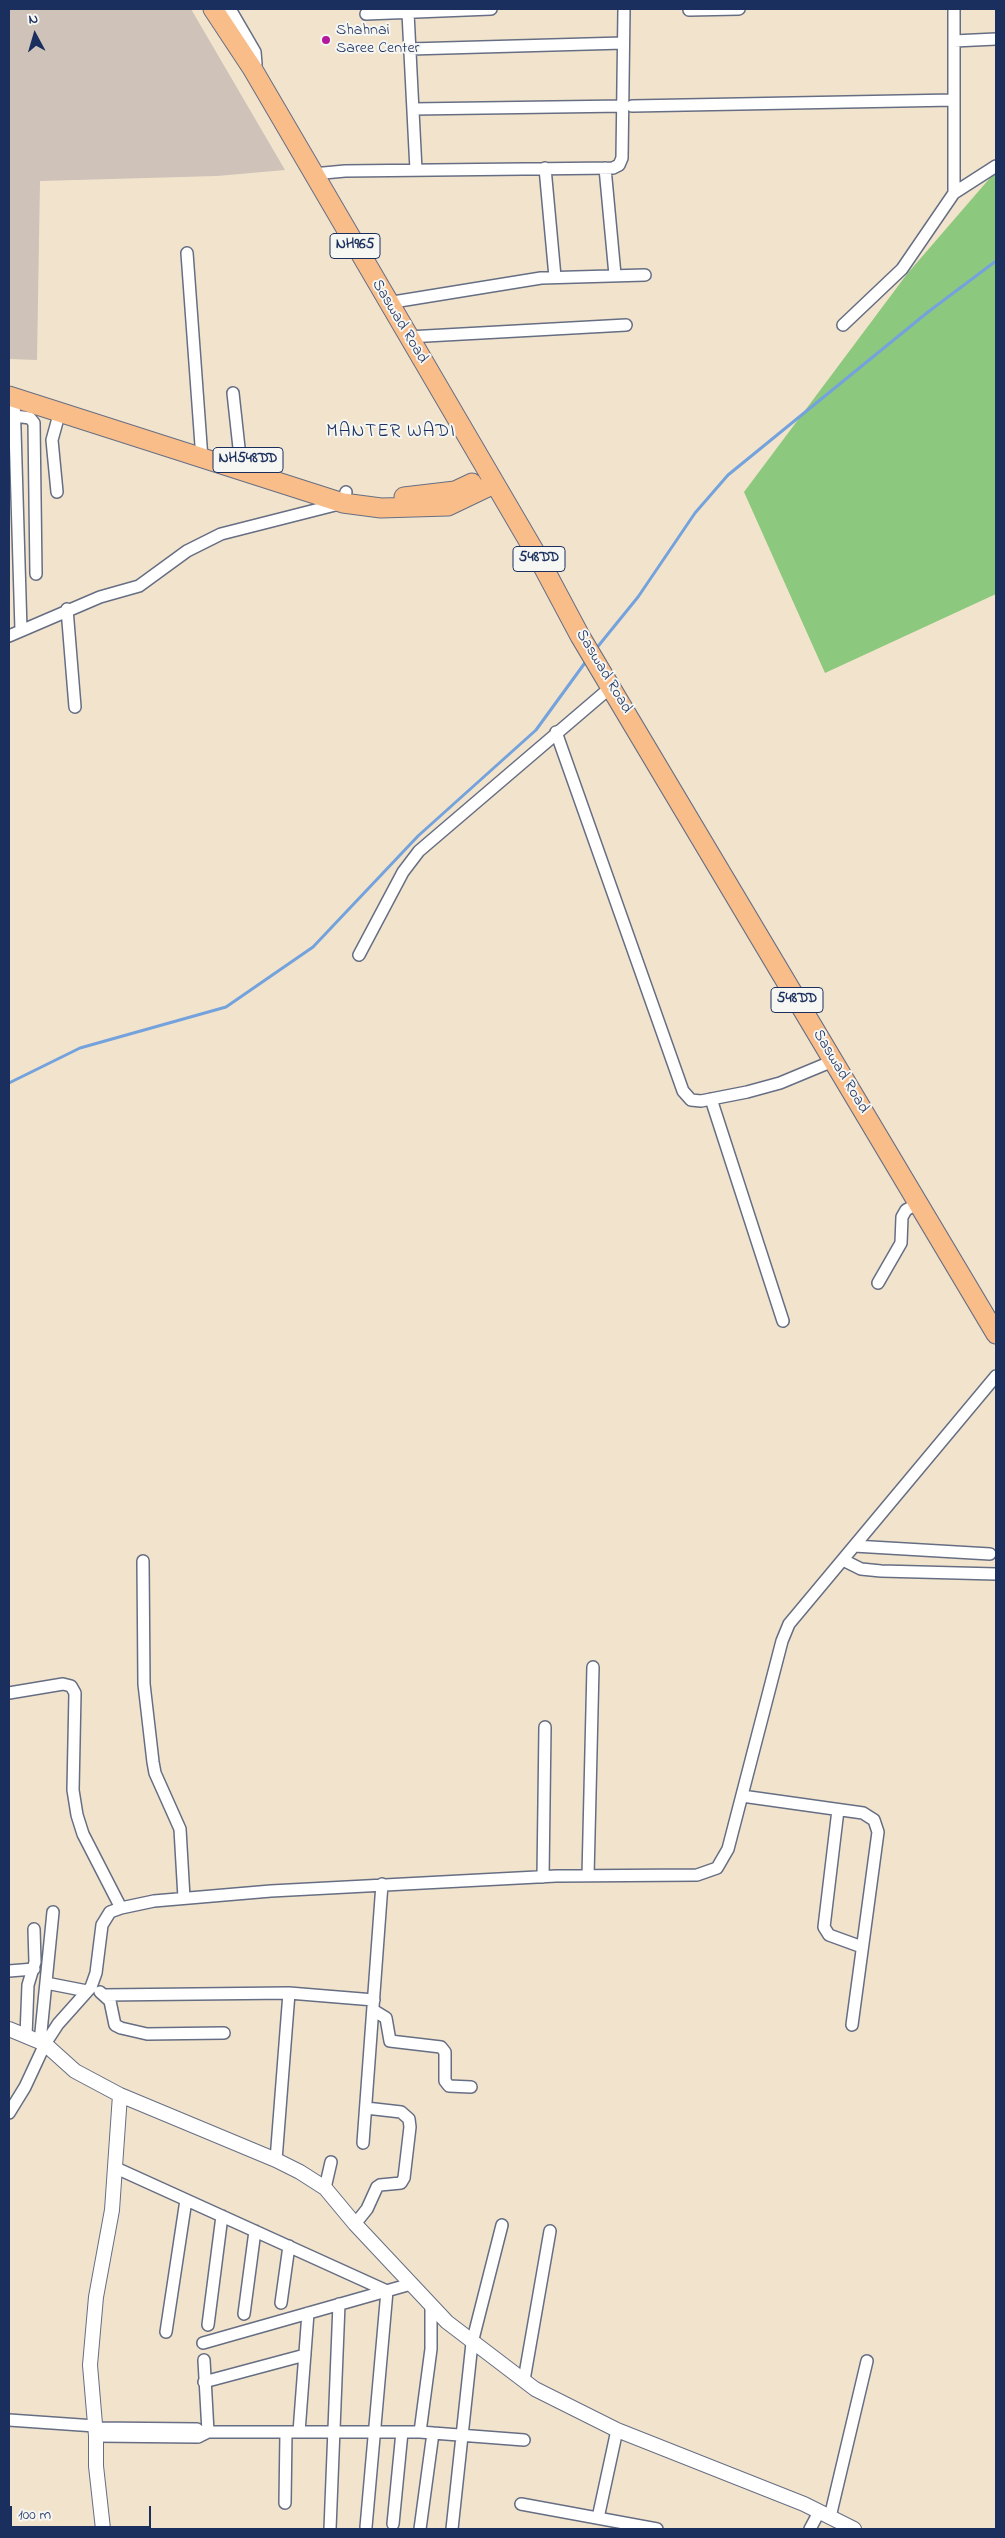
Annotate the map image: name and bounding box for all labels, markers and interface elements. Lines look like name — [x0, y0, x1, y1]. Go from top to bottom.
text: N — [28, 9, 39, 31]
north arrow — [10, 10, 60, 60]
place label: Shahnai Saree Center — [336, 21, 420, 59]
marker: Shahnai Saree Center — [320, 34, 332, 46]
road number: NH965 — [330, 234, 380, 258]
street label: Saswad Road — [367, 277, 431, 367]
district label: MANTER WADI — [325, 422, 457, 444]
road number: NH548DD — [213, 448, 283, 472]
road number: 548DD — [513, 546, 565, 572]
street label: Saswad Road — [571, 627, 635, 717]
road number: 548DD — [771, 988, 823, 1012]
street label: Saswad Road — [808, 1027, 872, 1117]
scale bar — [12, 2496, 154, 2528]
text: 100 m — [18, 2504, 51, 2526]

